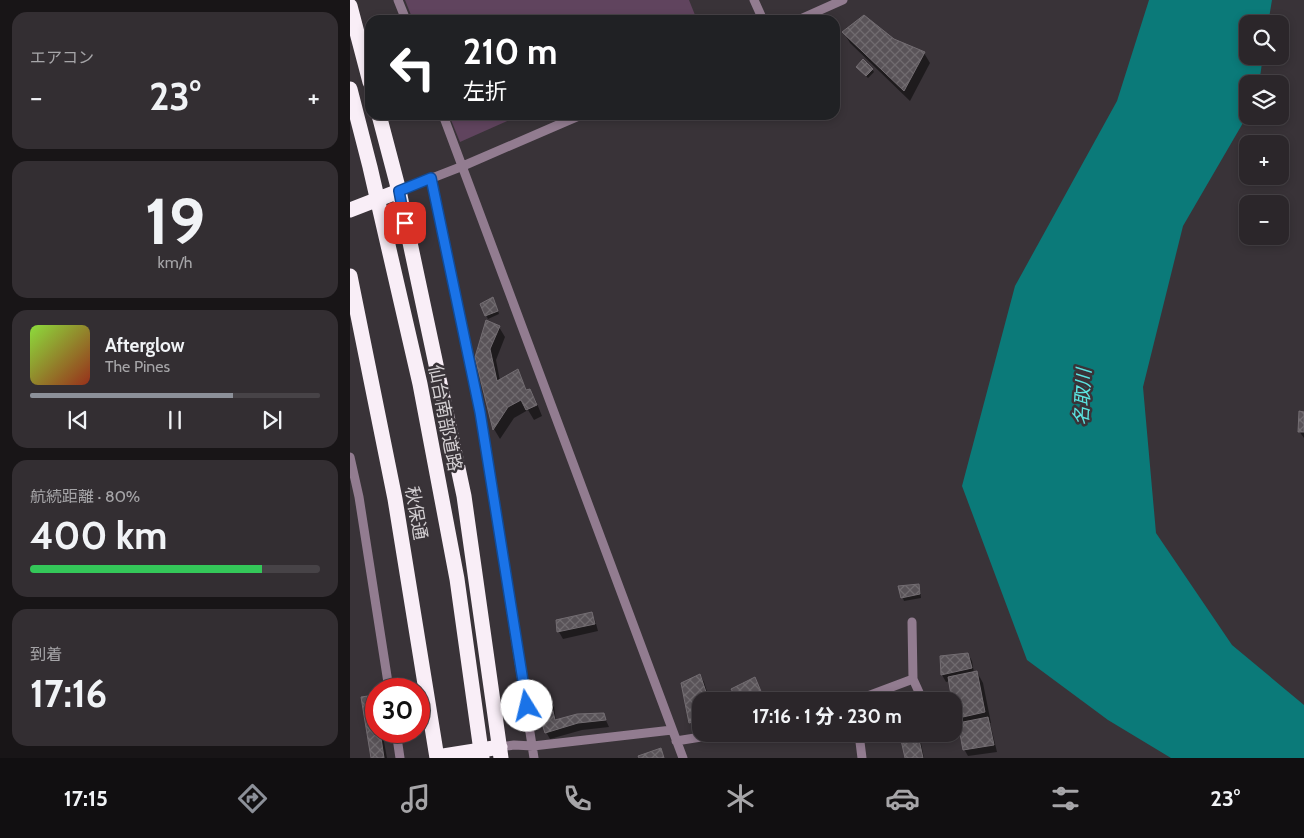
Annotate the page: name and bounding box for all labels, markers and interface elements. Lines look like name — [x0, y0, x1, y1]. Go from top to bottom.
map controls — [1239, 15, 1289, 245]
button: search — [1239, 15, 1289, 65]
text: 210 m — [463, 30, 557, 73]
icon: left — [380, 35, 445, 100]
text: エアコン — [30, 48, 94, 67]
text: 23° — [149, 73, 201, 120]
button: layers — [1239, 75, 1289, 125]
text: 左折 — [463, 78, 507, 105]
text: − — [30, 80, 42, 114]
text: + — [308, 80, 320, 114]
button: + — [1239, 135, 1289, 185]
text: 19 — [145, 181, 205, 260]
button: − — [1239, 195, 1289, 245]
pin — [384, 202, 426, 244]
icon: arrive — [391, 209, 419, 237]
text: km/h — [157, 253, 193, 272]
text: Afterglow — [105, 334, 185, 357]
text: The Pines — [105, 357, 170, 376]
street label: 仙台南部道路 — [424, 363, 466, 473]
water label: 名取川 — [1070, 366, 1096, 426]
icon: previous — [64, 406, 92, 434]
icon: pause — [161, 406, 189, 434]
icon: next — [258, 406, 286, 434]
street label: 秋保通 — [400, 485, 432, 541]
text: 航続距離 · 80% — [30, 487, 140, 506]
text: 400 km — [30, 512, 167, 559]
text: 到着 — [30, 645, 62, 664]
text: 17:16 — [30, 670, 107, 717]
speed limit sign: 30 — [365, 678, 430, 743]
position arrow — [500, 679, 552, 731]
text: 17:16 · 1 分 · 230 m — [752, 705, 902, 728]
icon: directions — [235, 781, 270, 816]
icon: music — [398, 781, 433, 816]
icon: phone — [560, 781, 595, 816]
icon: climate — [723, 781, 758, 816]
icon: car — [885, 781, 920, 816]
icon: filters — [1048, 781, 1083, 816]
text: 17:15 — [64, 785, 108, 812]
text: 23° — [1210, 785, 1240, 812]

